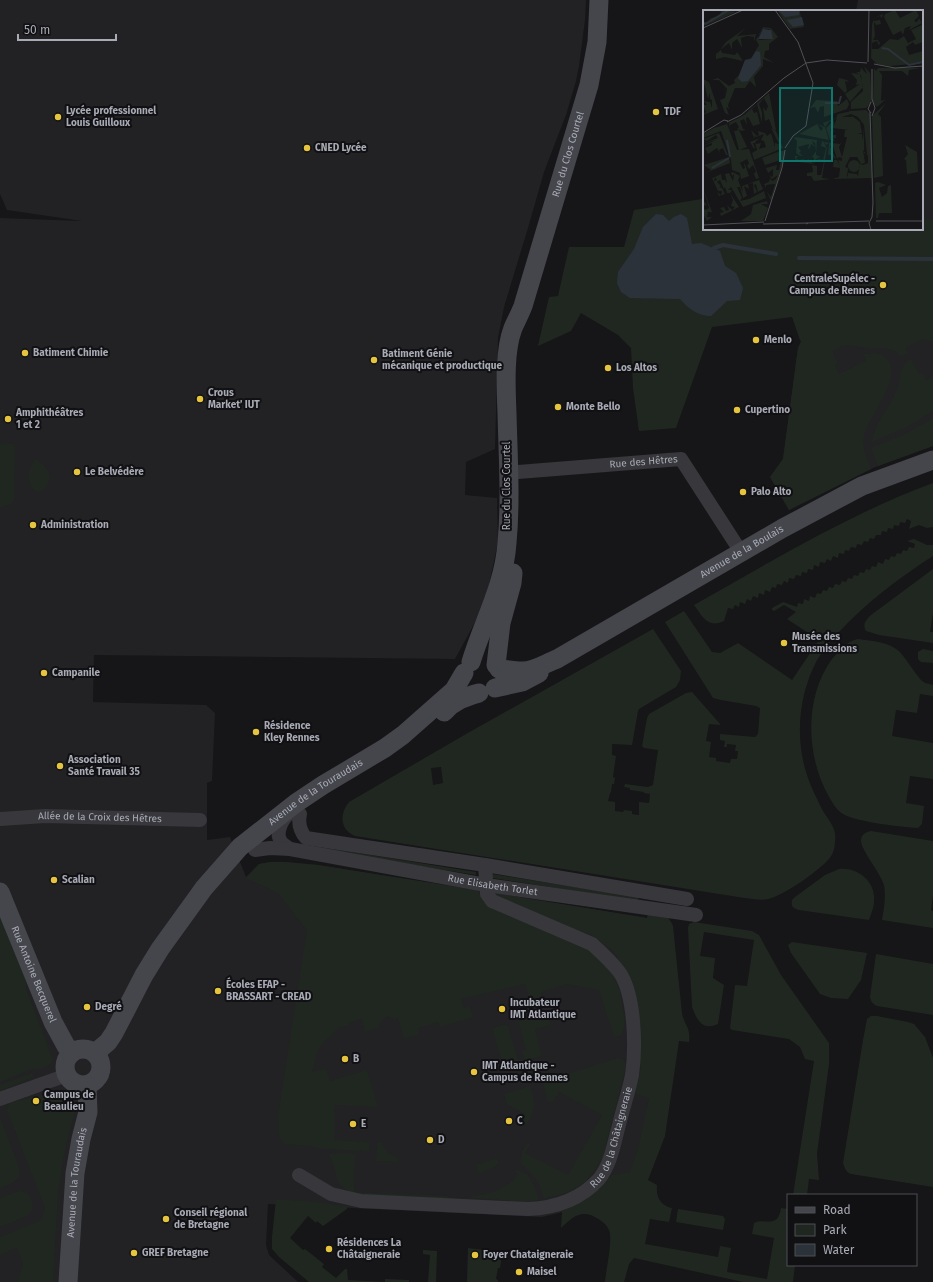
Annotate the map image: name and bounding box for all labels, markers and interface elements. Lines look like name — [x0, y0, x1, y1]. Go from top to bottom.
inset map — [703, 10, 923, 230]
scale bar — [18, 16, 116, 42]
text: 50 m — [24, 23, 50, 37]
place label: Lycée professionnel Louis Guilloux — [66, 104, 156, 129]
place label: TDF — [664, 106, 681, 118]
marker: TDF — [651, 107, 661, 117]
street label: Rue du Clos Courtel — [550, 110, 587, 199]
marker: Lycée professionnel Louis Guilloux — [53, 112, 63, 122]
place label: CNED Lycée — [315, 141, 367, 154]
marker: CNED Lycée — [302, 143, 312, 153]
place label: CentraleSupélec - Campus de Rennes — [789, 272, 875, 297]
marker: CentraleSupélec - Campus de Rennes — [878, 280, 888, 290]
place label: Menlo — [764, 334, 792, 346]
marker: Menlo — [751, 335, 761, 345]
place label: Batiment Chimie — [33, 347, 109, 359]
place label: Batiment Génie mécanique et productique — [382, 347, 503, 372]
marker: Batiment Chimie — [20, 348, 30, 358]
marker: Batiment Génie mécanique et productique — [369, 355, 379, 365]
place label: Los Altos — [616, 362, 657, 374]
marker: Los Altos — [603, 363, 613, 373]
place label: Crous Market’ IUT — [208, 387, 260, 411]
marker: Crous Market’ IUT — [195, 394, 205, 404]
place label: Monte Bello — [566, 401, 621, 413]
marker: Monte Bello — [553, 402, 563, 412]
place label: Cupertino — [745, 404, 790, 416]
marker: Cupertino — [732, 405, 742, 415]
place label: Amphithéâtres 1 et 2 — [15, 406, 84, 431]
marker: Amphithéâtres 1 et 2 — [3, 414, 13, 424]
street label: Rue du Clos Courtel — [501, 442, 513, 530]
street label: Rue des Hêtres — [609, 453, 678, 471]
place label: Le Belvédère — [85, 465, 144, 478]
marker: Le Belvédère — [72, 467, 82, 477]
place label: Palo Alto — [751, 486, 792, 498]
marker: Palo Alto — [738, 487, 748, 497]
place label: Administration — [40, 519, 109, 531]
marker: Administration — [28, 520, 38, 530]
street label: Avenue de la Boulais — [698, 523, 786, 581]
place label: Musée des Transmissions — [792, 630, 857, 655]
marker: Musée des Transmissions — [779, 638, 789, 648]
place label: Campanile — [52, 667, 100, 679]
marker: Campanile — [39, 668, 49, 678]
place label: Résidence Kley Rennes — [264, 719, 320, 744]
marker: Résidence Kley Rennes — [251, 727, 261, 737]
place label: Association Santé Travail 35 — [67, 754, 140, 778]
street label: Avenue de la Touraudais — [266, 756, 365, 828]
marker: Association Santé Travail 35 — [55, 761, 65, 771]
street label: Allée de la Croix des Hêtres — [38, 810, 162, 825]
street label: Rue Elisabeth Torlet — [447, 872, 539, 898]
place label: Scalian — [62, 874, 95, 886]
marker: Scalian — [49, 875, 59, 885]
street label: Rue Antoine Becquerel — [9, 924, 59, 1024]
place label: Écoles EFAP - BRASSART - CREAD — [226, 977, 312, 1003]
marker: Écoles EFAP - BRASSART - CREAD — [213, 986, 223, 996]
place label: Incubateur IMT Atlantique — [510, 997, 577, 1021]
place label: Degré — [95, 1000, 122, 1013]
marker: Degré — [82, 1002, 92, 1012]
marker: Incubateur IMT Atlantique — [497, 1004, 507, 1014]
place label: B — [353, 1053, 359, 1065]
marker: B — [340, 1054, 350, 1064]
place label: IMT Atlantique - Campus de Rennes — [482, 1060, 568, 1084]
marker: IMT Atlantique - Campus de Rennes — [469, 1067, 479, 1077]
street label: Rue de la Châtaigneraie — [588, 1086, 635, 1191]
place label: Campus de Beaulieu — [44, 1089, 94, 1113]
marker: Campus de Beaulieu — [31, 1096, 41, 1106]
place label: C — [517, 1115, 523, 1127]
marker: C — [504, 1116, 514, 1126]
place label: E — [361, 1118, 366, 1130]
marker: E — [348, 1119, 358, 1129]
street label: Avenue de la Touraudais — [65, 1126, 90, 1238]
place label: D — [438, 1134, 445, 1146]
marker: D — [425, 1135, 435, 1145]
legend — [787, 1194, 917, 1266]
text: Road — [823, 1203, 851, 1217]
place label: Conseil régional de Bretagne — [174, 1206, 247, 1231]
marker: Conseil régional de Bretagne — [161, 1214, 171, 1224]
text: Park — [823, 1223, 847, 1237]
place label: Résidences La Châtaigneraie — [337, 1236, 402, 1261]
text: Water — [823, 1243, 855, 1257]
marker: Résidences La Châtaigneraie — [324, 1244, 334, 1254]
place label: GREF Bretagne — [142, 1247, 209, 1259]
marker: GREF Bretagne — [129, 1248, 139, 1258]
place label: Foyer Chataigneraie — [483, 1249, 574, 1261]
marker: Foyer Chataigneraie — [470, 1250, 480, 1260]
place label: Maisel — [527, 1266, 557, 1278]
marker: Maisel — [514, 1267, 524, 1277]

